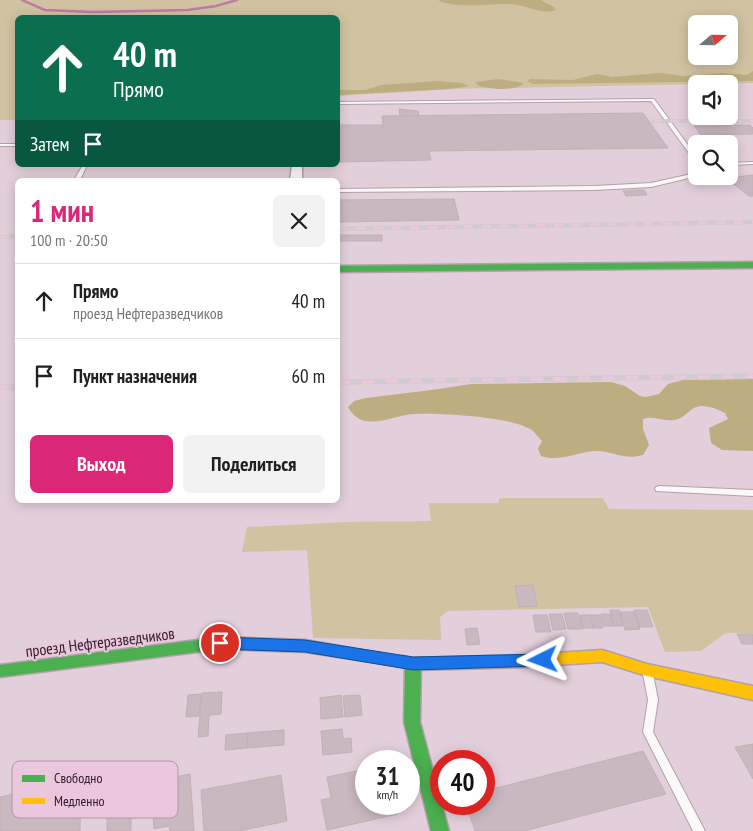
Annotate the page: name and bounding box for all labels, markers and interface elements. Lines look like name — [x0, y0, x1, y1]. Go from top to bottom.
north arrow — [688, 15, 738, 65]
map controls — [688, 15, 738, 185]
text: 40 m — [113, 31, 177, 77]
icon: ahead — [30, 35, 95, 100]
text: Прямо — [113, 75, 164, 103]
button: sound — [688, 75, 738, 125]
icon: arrive — [79, 130, 107, 158]
text: Затем — [30, 132, 69, 156]
button: search — [688, 135, 738, 185]
text: 1 мин — [30, 191, 94, 230]
button: close — [273, 195, 325, 247]
text: 100 m · 20:50 — [30, 230, 108, 250]
text: Прямо — [73, 279, 118, 303]
icon: ahead — [30, 287, 58, 315]
text: 40 m — [292, 289, 325, 313]
text: проезд Нефтеразведчиков — [73, 303, 223, 323]
icon: arrive — [30, 362, 58, 390]
text: Пункт назначения — [73, 364, 197, 388]
text: 60 m — [292, 364, 325, 388]
button: Выход — [30, 435, 173, 493]
button: Поделиться — [183, 435, 325, 493]
pin — [199, 622, 241, 664]
street label: проезд Нефтеразведчиков — [24, 623, 176, 661]
icon: arrive — [206, 629, 234, 657]
position arrow — [516, 633, 568, 685]
speed limit sign: 40 — [430, 750, 495, 815]
text: 31 — [376, 760, 399, 792]
legend — [12, 761, 178, 818]
text: Свободно — [54, 769, 102, 787]
text: km/h — [377, 787, 398, 802]
text: Медленно — [54, 792, 105, 810]

